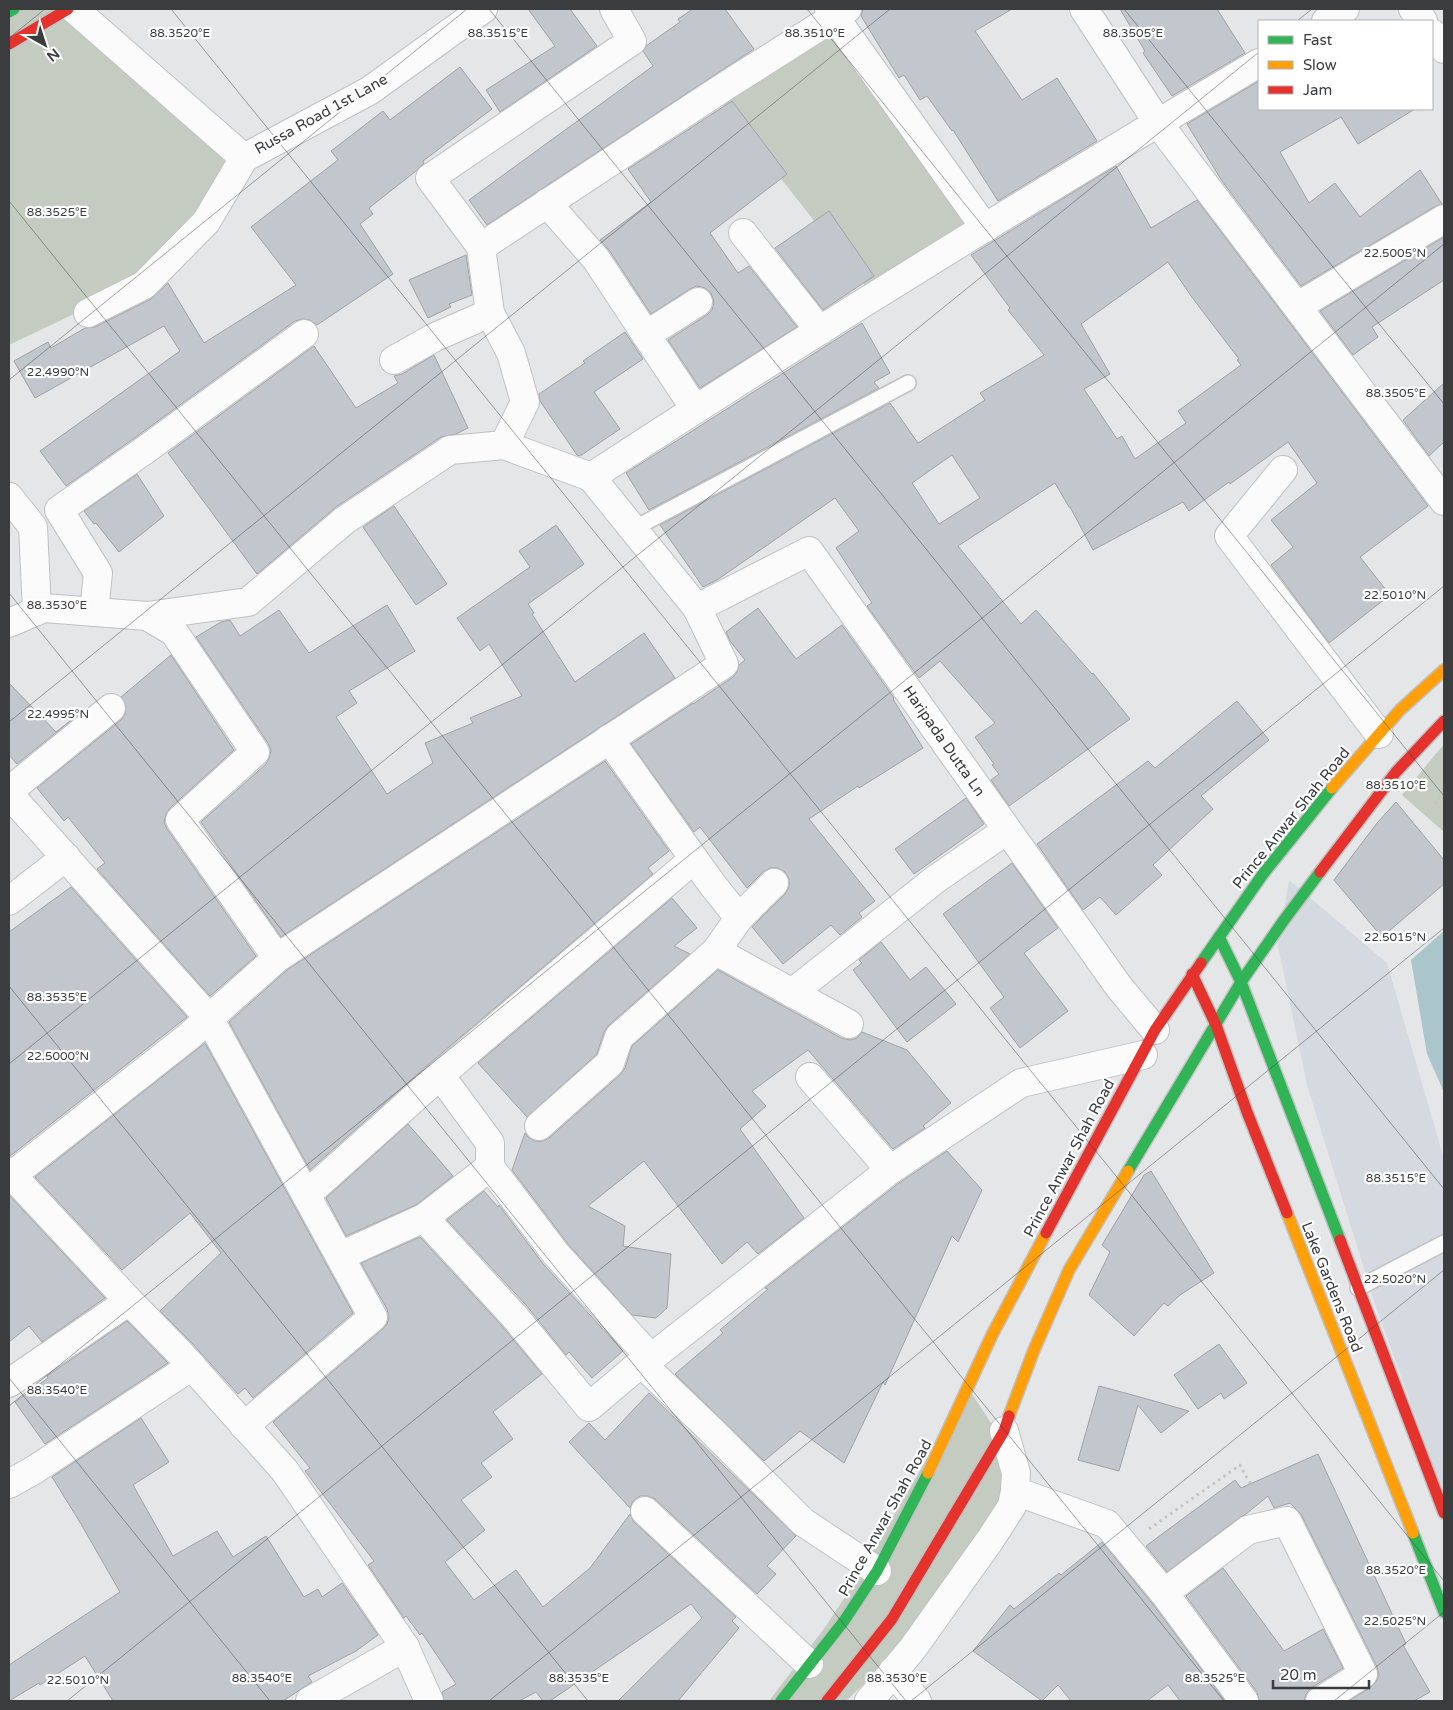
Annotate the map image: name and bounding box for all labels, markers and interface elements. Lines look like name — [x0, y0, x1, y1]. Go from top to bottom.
north arrow — [20, 20, 70, 70]
legend — [1258, 20, 1433, 110]
text: 88.3520°E — [150, 26, 211, 40]
text: 88.3515°E — [468, 26, 528, 40]
text: 88.3510°E — [785, 26, 846, 40]
text: 88.3505°E — [1103, 26, 1163, 40]
text: Fast — [1303, 31, 1333, 49]
text: N — [43, 45, 63, 65]
text: Slow — [1303, 56, 1337, 74]
street label: Russa Road 1st Lane — [251, 70, 391, 158]
text: Jam — [1303, 81, 1332, 99]
text: 88.3525°E — [27, 205, 87, 219]
text: 22.5005°N — [1364, 246, 1426, 260]
text: 22.4990°N — [27, 365, 89, 379]
text: 88.3505°E — [1366, 386, 1426, 400]
text: 22.5010°N — [1364, 588, 1426, 602]
text: 88.3530°E — [27, 598, 88, 612]
street label: Haripada Dutta Ln — [899, 682, 989, 800]
text: 22.4995°N — [27, 707, 89, 721]
street label: Prince Anwar Shah Road — [1229, 744, 1353, 892]
text: 88.3510°E — [1366, 778, 1427, 792]
text: 22.5015°N — [1364, 930, 1426, 944]
text: 88.3535°E — [27, 990, 87, 1004]
text: 22.5000°N — [27, 1049, 89, 1063]
street label: Prince Anwar Shah Road — [1020, 1076, 1118, 1240]
text: 88.3515°E — [1366, 1171, 1426, 1185]
street label: Lake Gardens Road — [1298, 1219, 1366, 1355]
text: 22.5020°N — [1364, 1272, 1426, 1286]
text: 88.3540°E — [27, 1383, 88, 1397]
street label: Prince Anwar Shah Road — [834, 1437, 936, 1599]
text: 88.3520°E — [1366, 1563, 1427, 1577]
text: 22.5025°N — [1364, 1614, 1426, 1628]
scale bar — [1273, 1658, 1369, 1690]
text: 20 m — [1280, 1666, 1317, 1684]
text: 88.3540°E — [232, 1671, 293, 1685]
text: 88.3535°E — [549, 1671, 609, 1685]
text: 88.3530°E — [867, 1671, 928, 1685]
text: 88.3525°E — [1185, 1671, 1245, 1685]
text: 22.5010°N — [47, 1673, 109, 1687]

